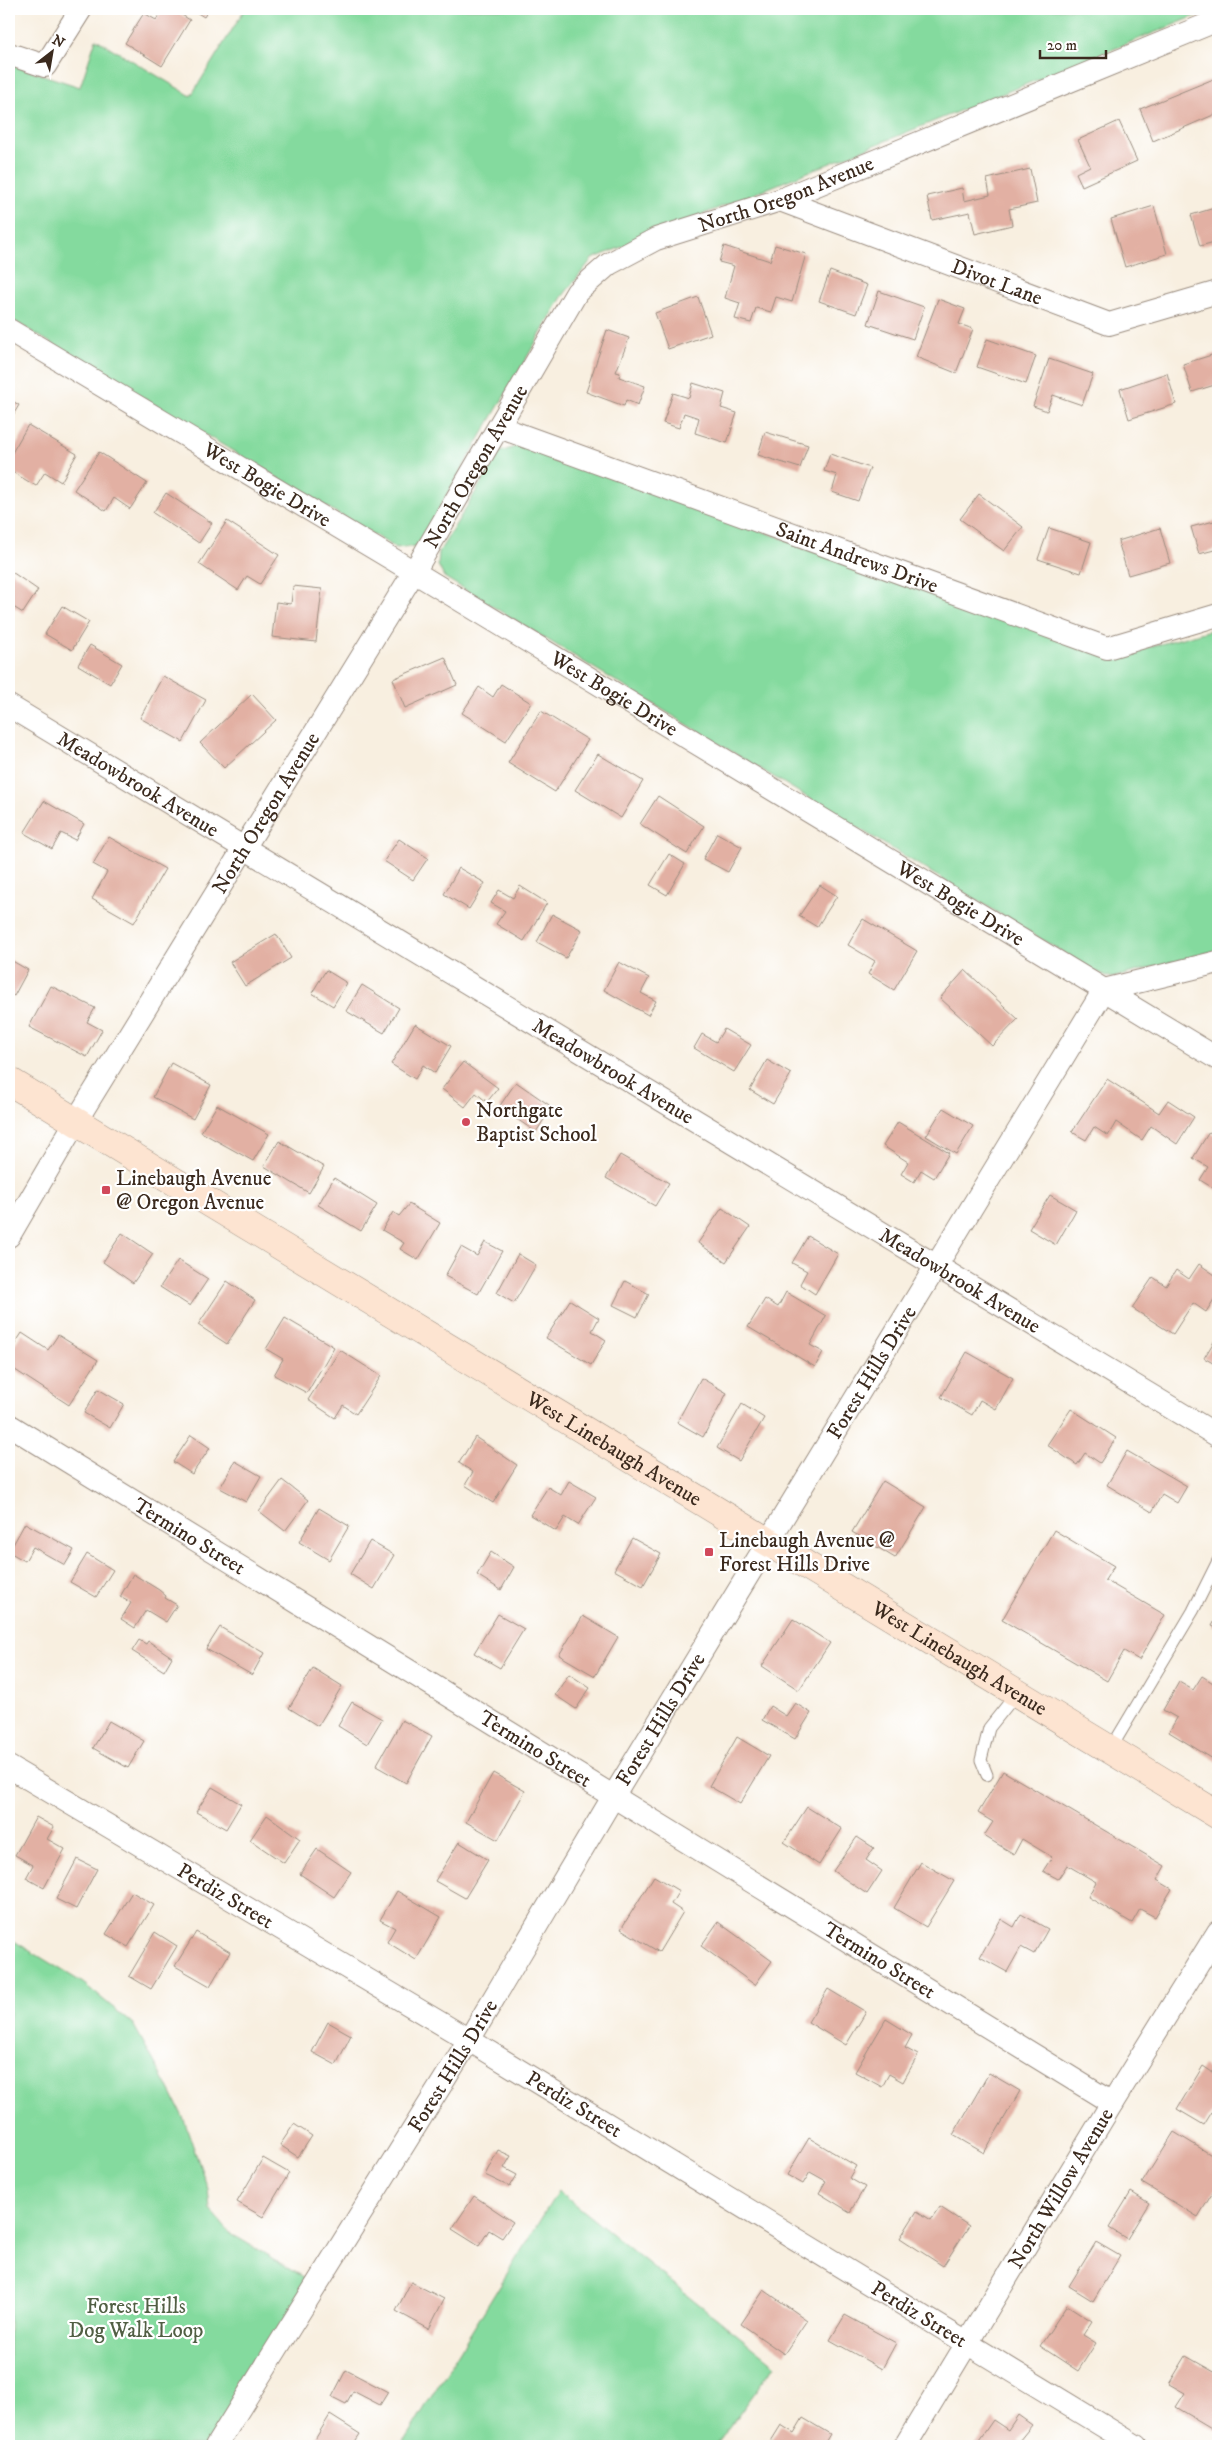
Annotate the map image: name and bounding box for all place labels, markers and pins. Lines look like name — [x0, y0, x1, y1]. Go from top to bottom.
place label: Northgate Baptist School — [476, 1098, 597, 1148]
marker: Northgate Baptist School — [460, 1116, 472, 1128]
place label: Linebaugh Avenue @ Oregon Avenue — [116, 1166, 272, 1216]
marker: Linebaugh Avenue @ Oregon Avenue — [100, 1184, 112, 1196]
place label: Linebaugh Avenue @ Forest Hills Drive — [719, 1528, 895, 1578]
marker: Linebaugh Avenue @ Forest Hills Drive — [703, 1546, 715, 1558]

